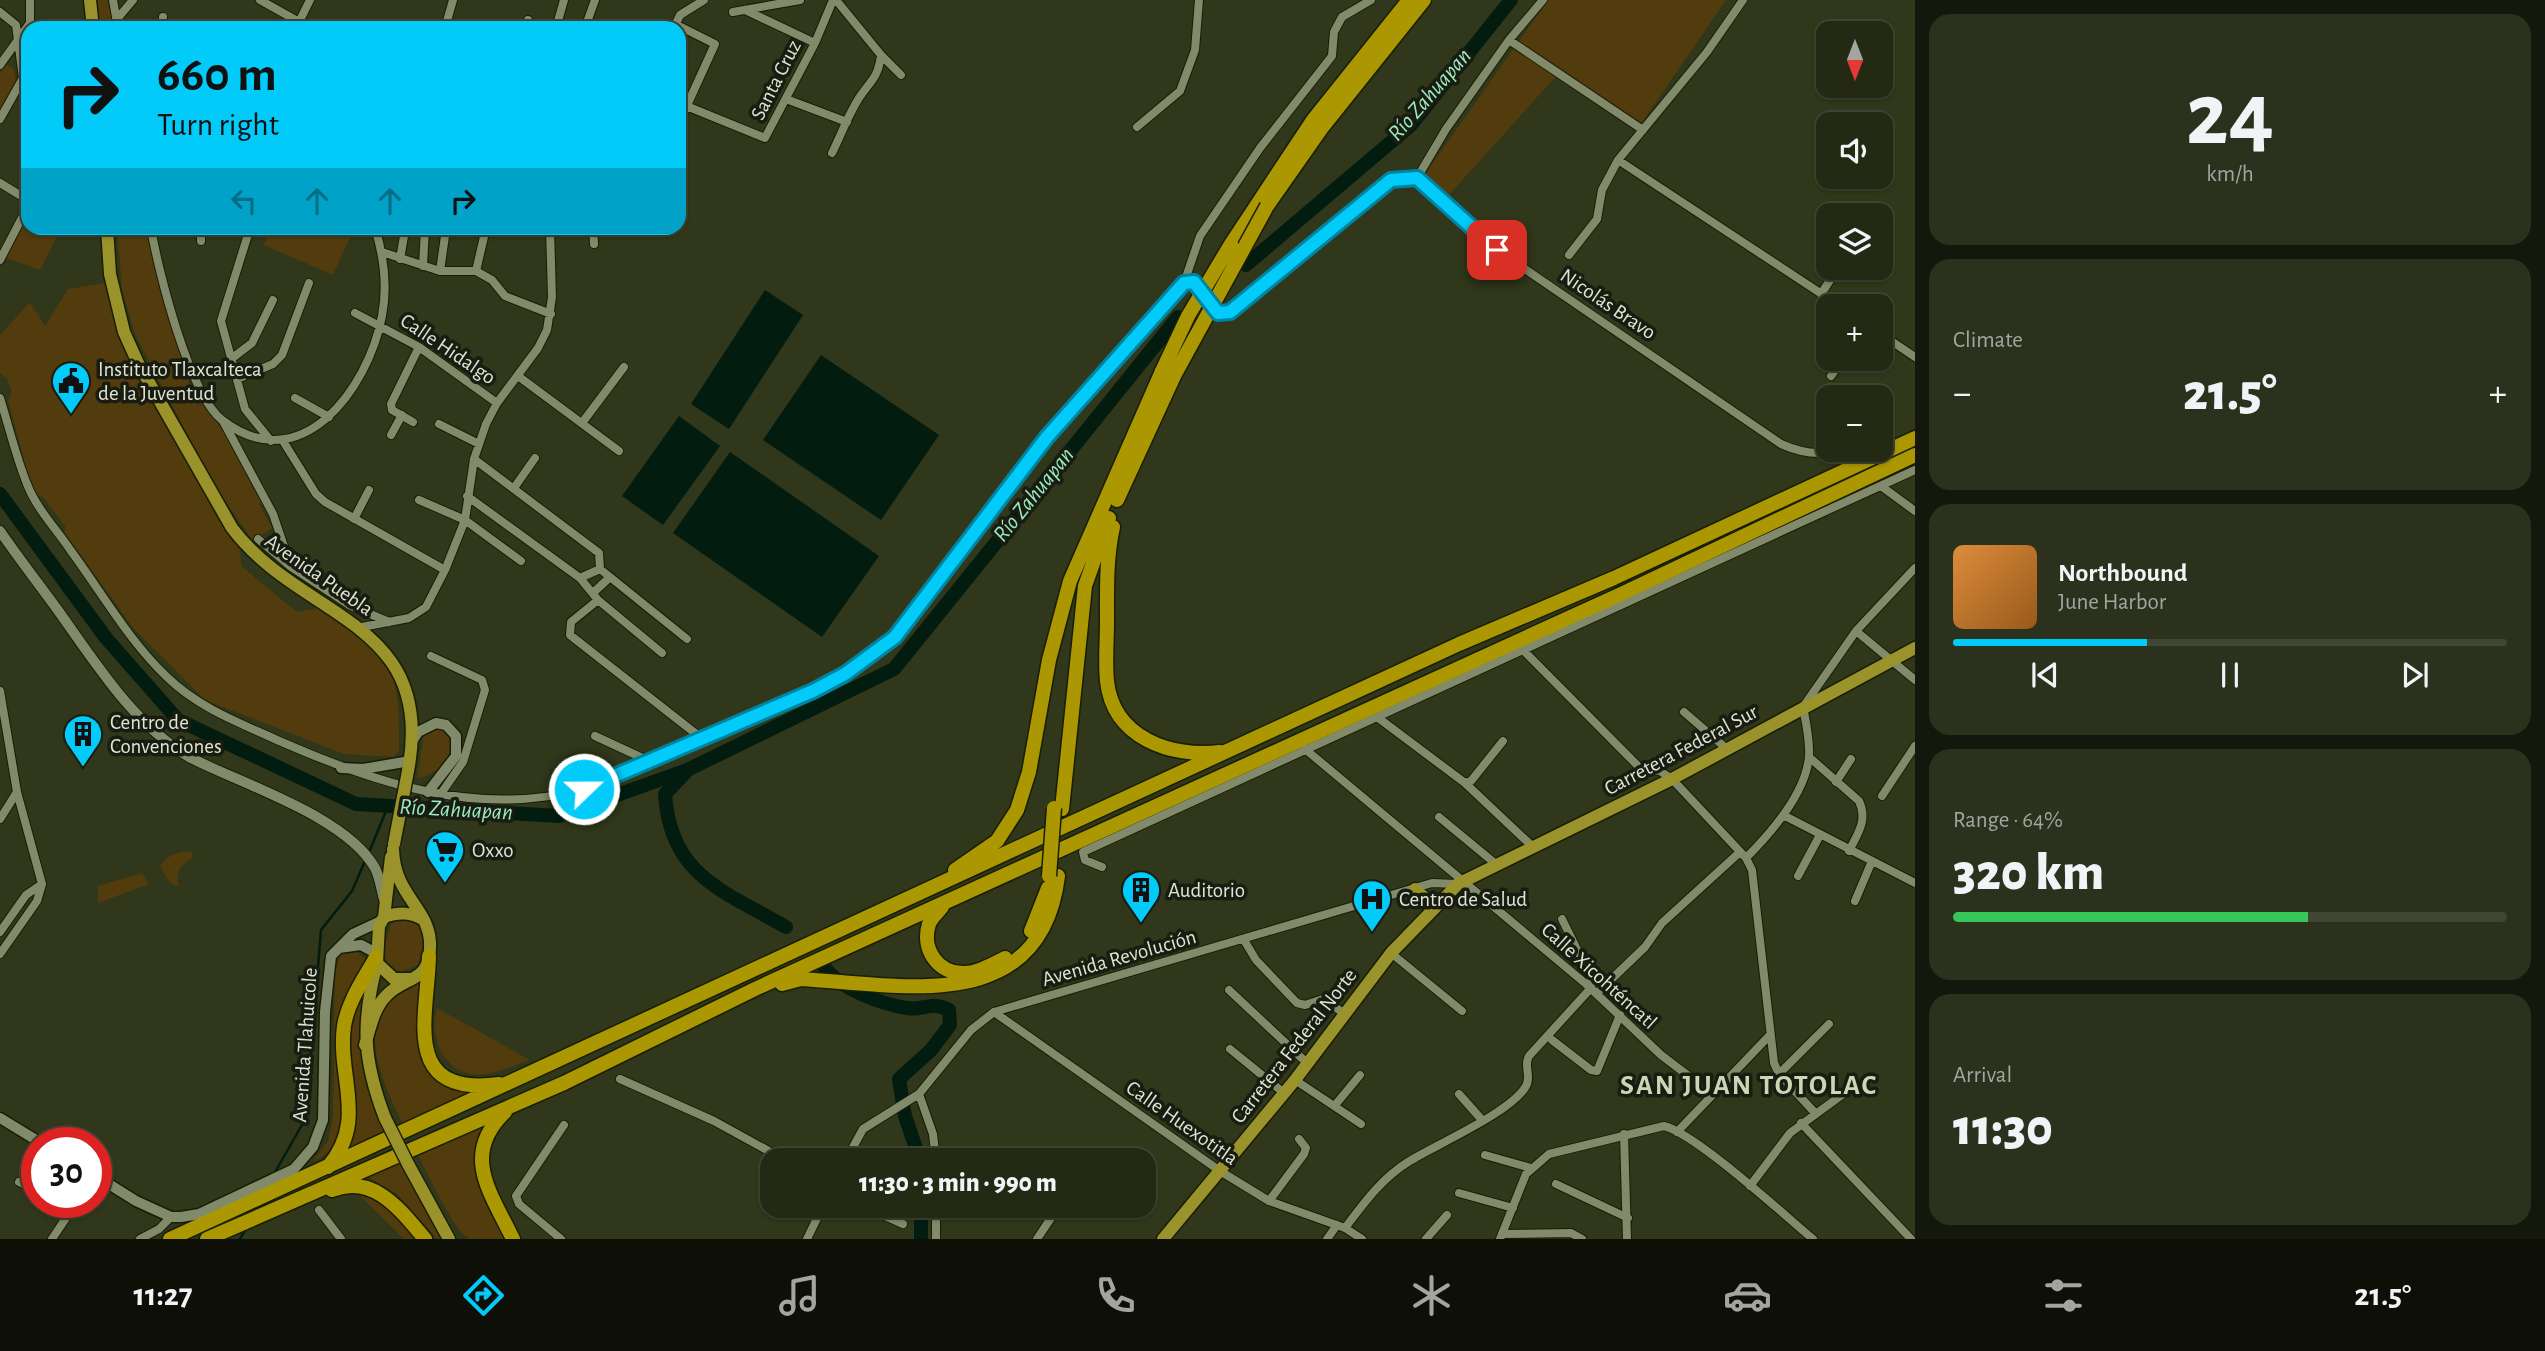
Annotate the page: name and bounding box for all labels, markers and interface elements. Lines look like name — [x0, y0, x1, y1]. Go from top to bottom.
north arrow — [1816, 21, 1894, 98]
map controls — [1816, 21, 1893, 462]
street label: Santa Cruz — [747, 37, 805, 123]
water label: Río Zahuapan — [1384, 45, 1476, 145]
icon: right — [42, 49, 133, 140]
text: 660 m — [157, 51, 277, 100]
text: 24 — [2186, 70, 2274, 161]
text: Turn right — [157, 109, 279, 141]
button: sound — [1816, 112, 1893, 189]
text: km/h — [2206, 163, 2254, 186]
icon: left — [225, 182, 263, 220]
icon: ahead — [298, 182, 336, 220]
icon: ahead — [371, 182, 409, 220]
icon: right — [444, 182, 482, 220]
button: layers — [1816, 203, 1893, 280]
pin — [1467, 220, 1527, 280]
icon: arrive — [1478, 231, 1516, 269]
street label: Nicolás Bravo — [1557, 265, 1659, 343]
button: + — [1816, 294, 1893, 371]
street label: Calle Hidalgo — [397, 310, 499, 388]
text: Climate — [1953, 329, 2023, 352]
place label: Instituto Tlaxcalteca de la Juventud — [98, 359, 262, 404]
public building icon: Instituto Tlaxcalteca de la Juventud — [50, 360, 92, 415]
text: 21.5° — [2183, 367, 2277, 419]
text: − — [1953, 375, 1971, 413]
text: + — [2489, 375, 2507, 413]
button: − — [1816, 385, 1893, 462]
water label: Río Zahuapan — [989, 444, 1079, 546]
street label: Avenida Puebla — [261, 530, 377, 620]
text: Northbound — [2058, 560, 2187, 586]
text: June Harbor — [2058, 591, 2166, 614]
icon: previous — [2026, 656, 2064, 694]
icon: pause — [2211, 656, 2249, 694]
icon: next — [2396, 656, 2434, 694]
street label: Carretera Federal Sur — [1601, 701, 1761, 799]
place label: Centro de Convenciones — [110, 712, 222, 757]
building icon: Centro de Convenciones — [62, 713, 104, 768]
position arrow — [547, 752, 621, 826]
water label: Río Zahuapan — [399, 796, 513, 824]
text: Range · 64% — [1953, 809, 2063, 832]
supermarket icon: Oxxo — [424, 829, 466, 884]
place label: Oxxo — [472, 840, 514, 861]
text: 320 km — [1953, 847, 2104, 899]
building icon: Auditorio — [1120, 869, 1162, 924]
hospital icon: Centro de Salud — [1351, 878, 1393, 933]
place label: Auditorio — [1168, 880, 1245, 901]
place label: Centro de Salud — [1399, 889, 1527, 910]
street label: Calle Xicohténcatl — [1537, 919, 1661, 1033]
street label: Avenida Revolución — [1039, 926, 1199, 990]
street label: Carretera Federal Norte — [1227, 965, 1361, 1127]
street label: Avenida Tlahuicole — [289, 967, 321, 1123]
text: Arrival — [1953, 1064, 2012, 1087]
district label: SAN JUAN TOTOLAC — [1620, 1072, 1878, 1100]
street label: Calle Huexotitla — [1122, 1077, 1242, 1169]
text: 11:30 — [1953, 1102, 2053, 1154]
speed limit sign: 30 — [21, 1127, 112, 1218]
text: 11:30 · 3 min · 990 m — [859, 1170, 1057, 1196]
icon: directions — [459, 1271, 508, 1320]
icon: music — [775, 1271, 824, 1320]
icon: phone — [1091, 1271, 1140, 1320]
icon: climate — [1407, 1271, 1456, 1320]
icon: car — [1723, 1271, 1772, 1320]
icon: filters — [2039, 1271, 2088, 1320]
text: 11:27 — [133, 1279, 193, 1311]
text: 21.5° — [2354, 1279, 2411, 1311]

